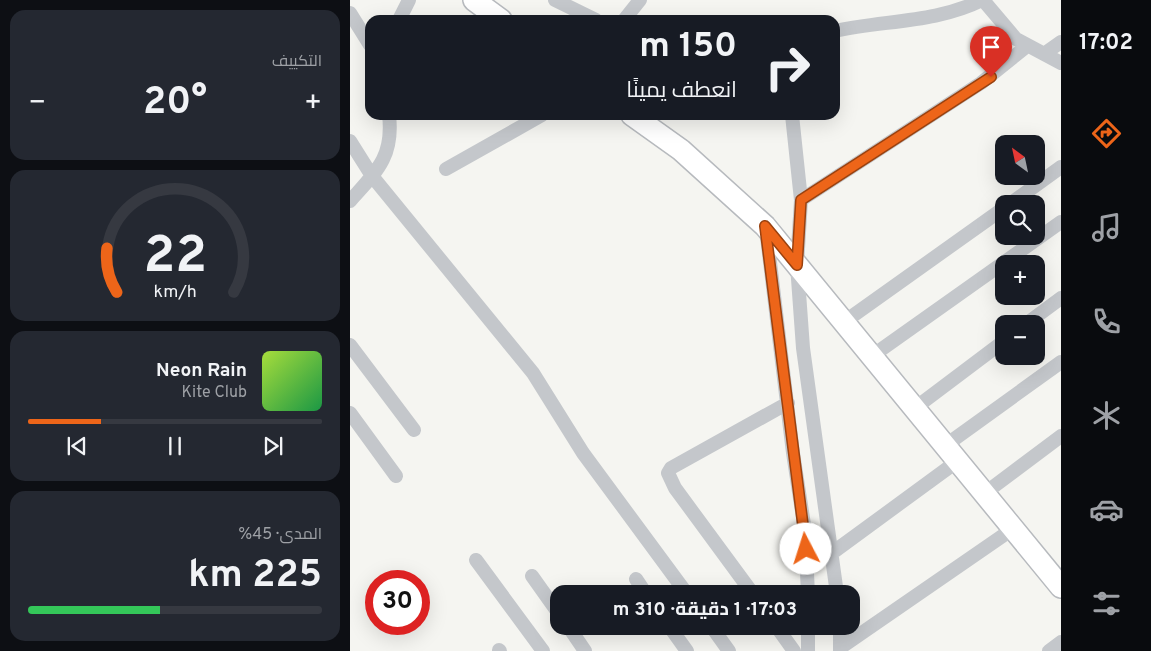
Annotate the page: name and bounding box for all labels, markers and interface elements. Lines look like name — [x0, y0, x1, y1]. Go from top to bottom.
text: 150 m — [639, 25, 737, 69]
pin — [970, 26, 1012, 77]
text: 17:02 — [1079, 30, 1133, 57]
icon: arrive — [977, 33, 1005, 61]
icon: right — [755, 35, 820, 100]
text: التكييف — [272, 52, 322, 72]
text: انعطف يمينًا — [626, 78, 737, 105]
text: 20° — [143, 79, 207, 128]
text: − — [28, 86, 46, 122]
text: + — [304, 86, 322, 122]
icon: directions — [1089, 116, 1124, 151]
north arrow — [995, 135, 1045, 185]
map controls — [995, 135, 1045, 365]
button: search — [995, 195, 1045, 245]
icon: music — [1089, 210, 1124, 245]
text: 22 — [143, 225, 207, 291]
button: + — [995, 255, 1045, 305]
text: km/h — [153, 281, 197, 304]
icon: phone — [1089, 304, 1124, 339]
button: − — [995, 315, 1045, 365]
text: Neon Rain — [156, 359, 247, 383]
text: Kite Club — [182, 383, 247, 403]
icon: climate — [1089, 398, 1124, 433]
icon: previous — [63, 432, 91, 460]
icon: pause — [161, 432, 189, 460]
icon: next — [259, 432, 287, 460]
icon: car — [1089, 492, 1124, 527]
position arrow — [779, 522, 831, 574]
text: المدى · 45% — [238, 525, 322, 545]
text: 225 km — [188, 552, 322, 601]
speed limit sign: 30 — [365, 570, 430, 635]
icon: filters — [1089, 586, 1124, 621]
text: 17:03 · 1 دقيقة · 310 m — [613, 598, 797, 622]

